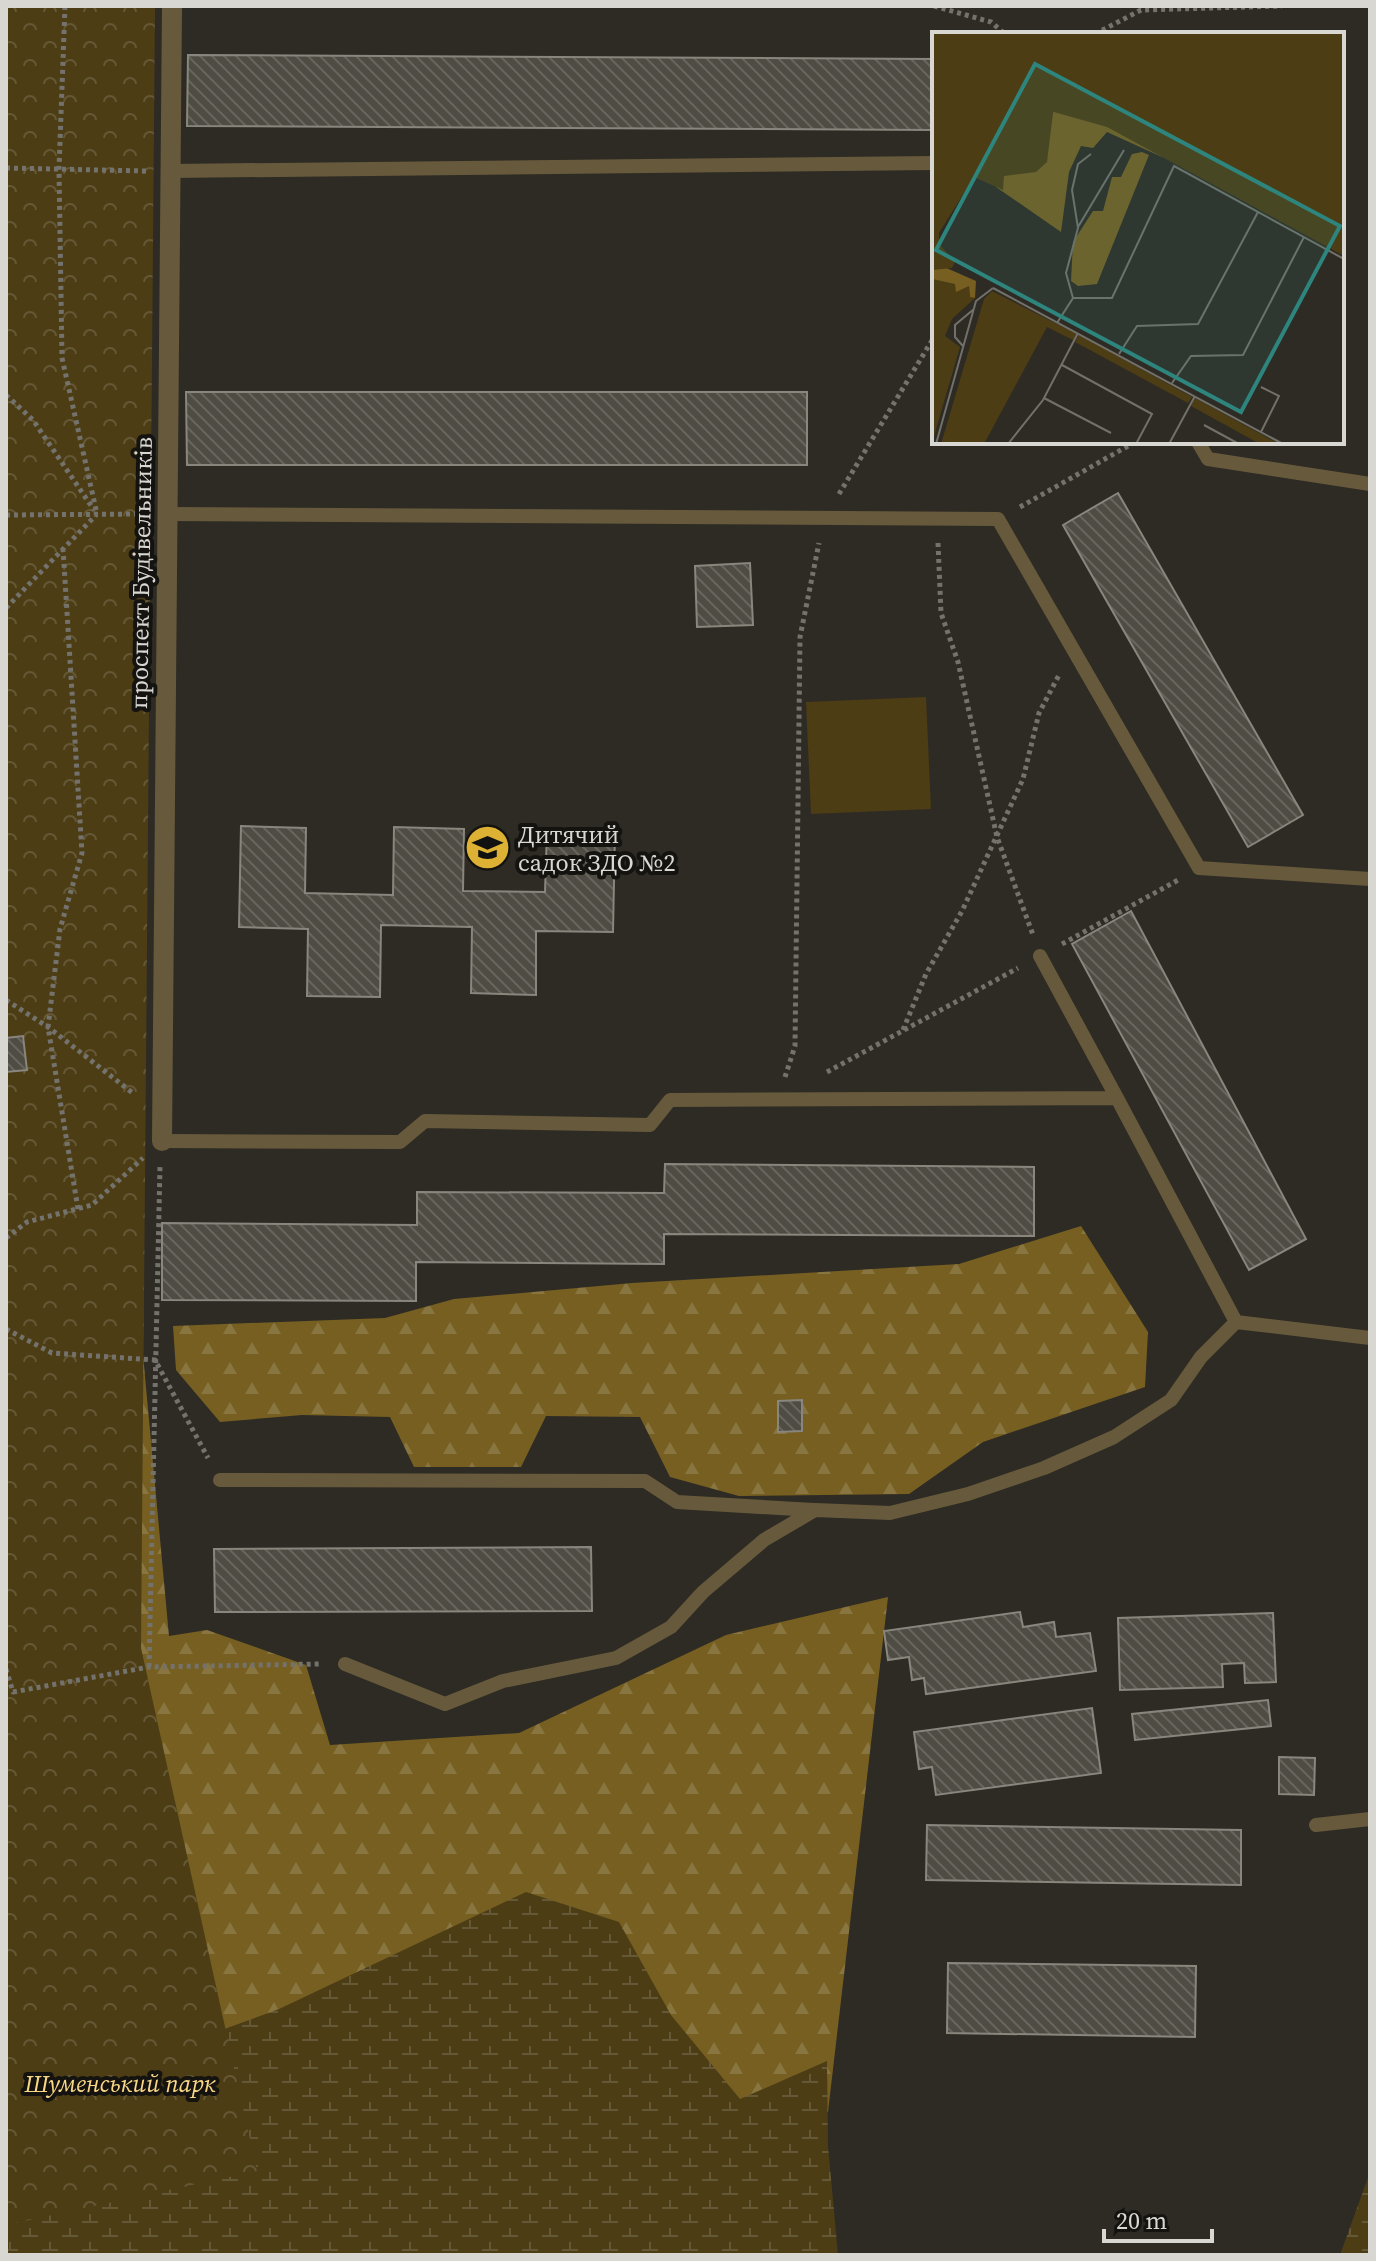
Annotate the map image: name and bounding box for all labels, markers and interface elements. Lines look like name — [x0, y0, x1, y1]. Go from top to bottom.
inset map — [932, 32, 1344, 444]
street label: проспект Будівельників — [122, 437, 160, 709]
place label: Дитячий садок ЗДО №2 — [518, 818, 676, 879]
school or university icon: Дитячий садок ЗДО №2 — [463, 824, 511, 872]
park label: Шуменський парк — [24, 2067, 216, 2100]
scale bar — [1104, 2193, 1212, 2243]
text: 20 m — [1116, 2204, 1167, 2237]

